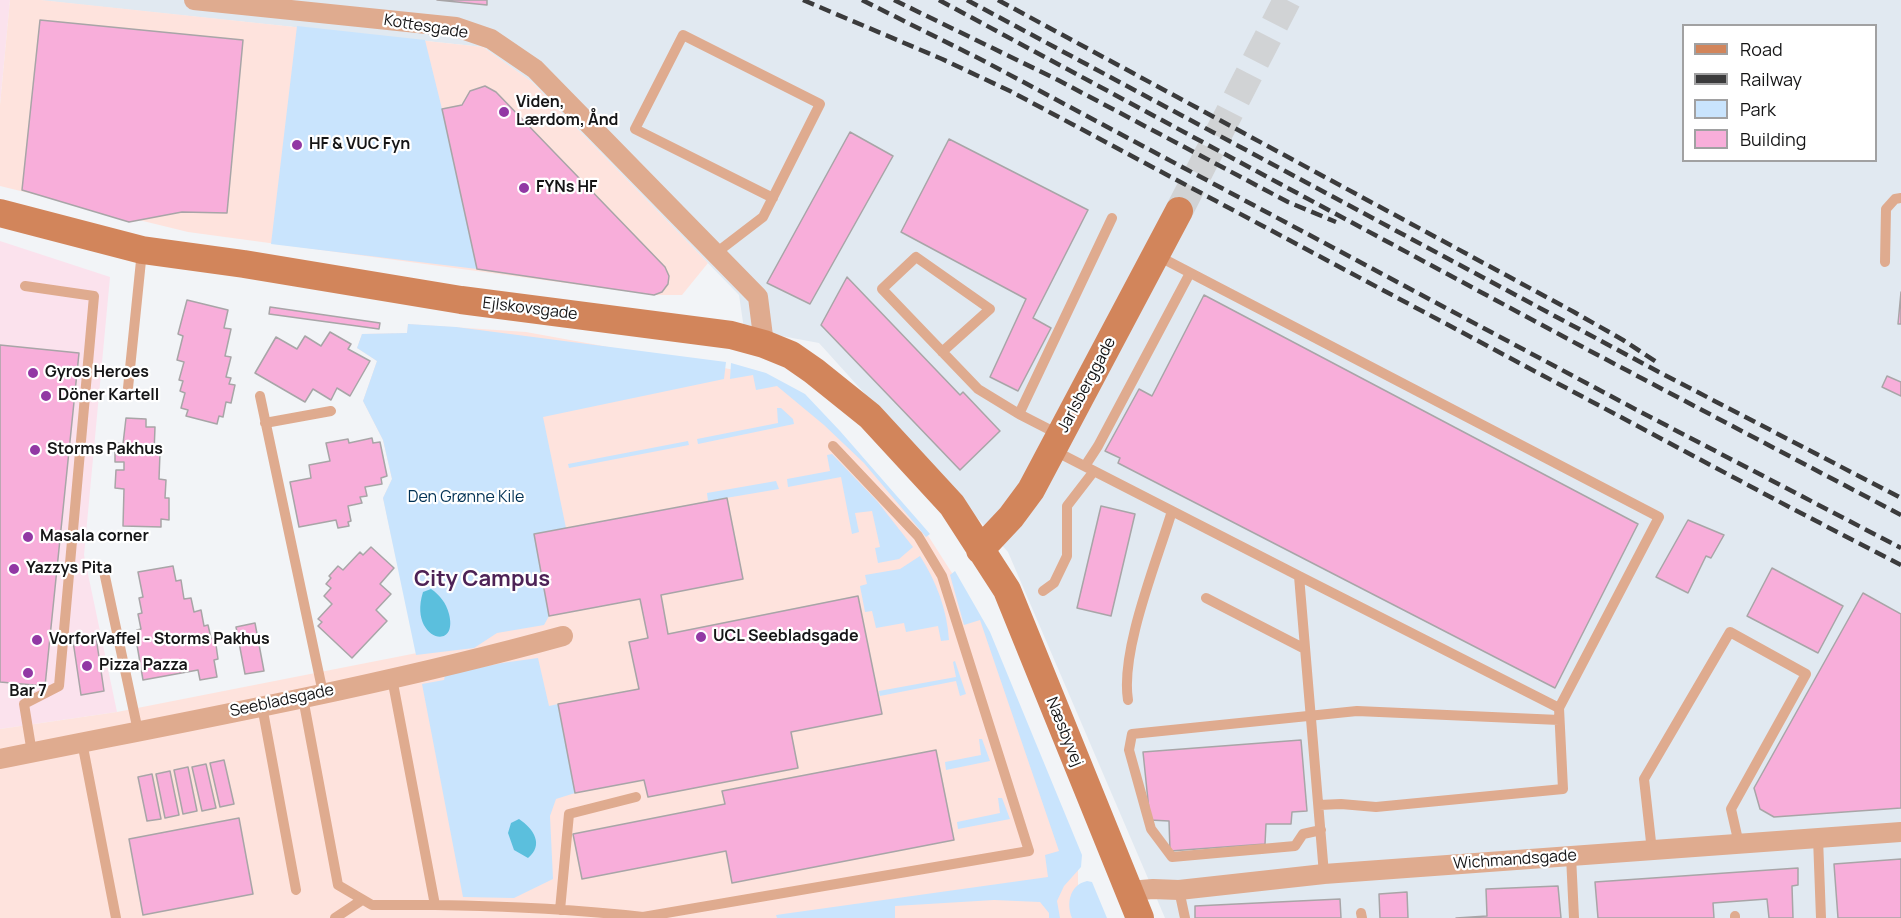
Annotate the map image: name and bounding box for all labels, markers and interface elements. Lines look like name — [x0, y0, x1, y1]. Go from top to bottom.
street label: Kottesgade — [382, 11, 470, 43]
legend — [1682, 24, 1877, 162]
text: Road — [1740, 37, 1783, 61]
text: Railway — [1740, 67, 1802, 91]
place label: Viden, Lærdom, Ånd — [516, 93, 618, 131]
text: Park — [1740, 97, 1776, 121]
marker: Viden, Lærdom, Ånd — [497, 105, 511, 119]
text: Building — [1740, 127, 1806, 151]
place label: HF & VUC Fyn — [309, 135, 410, 155]
marker: HF & VUC Fyn — [290, 138, 304, 152]
place label: FYNs HF — [536, 178, 597, 198]
marker: FYNs HF — [517, 181, 531, 195]
street label: Ejlskovsgade — [481, 294, 579, 324]
street label: Jarlsberggade — [1054, 334, 1120, 436]
place label: Gyros Heroes — [45, 363, 149, 383]
marker: Gyros Heroes — [26, 366, 40, 380]
place label: Döner Kartell — [58, 386, 159, 406]
marker: Döner Kartell — [39, 389, 53, 403]
place label: Storms Pakhus — [47, 440, 163, 460]
marker: Storms Pakhus — [28, 443, 42, 457]
park label: Den Grønne Kile — [408, 488, 524, 508]
place label: Masala corner — [40, 527, 149, 547]
marker: Masala corner — [21, 530, 35, 544]
place label: Yazzys Pita — [26, 559, 112, 579]
marker: Yazzys Pita — [7, 562, 21, 576]
district label: City Campus — [414, 567, 550, 593]
place label: UCL Seebladsgade — [713, 627, 859, 647]
place label: VorforVaffel - Storms Pakhus — [49, 630, 270, 650]
marker: UCL Seebladsgade — [694, 630, 708, 644]
marker: VorforVaffel - Storms Pakhus — [30, 633, 44, 647]
place label: Pizza Pazza — [99, 656, 188, 676]
marker: Pizza Pazza — [80, 659, 94, 673]
marker: Bar 7 — [21, 666, 35, 680]
street label: Seebladsgade — [228, 681, 336, 721]
place label: Bar 7 — [9, 682, 47, 702]
street label: Næsbyvej — [1041, 695, 1087, 769]
street label: Wichmandsgade — [1453, 846, 1577, 874]

